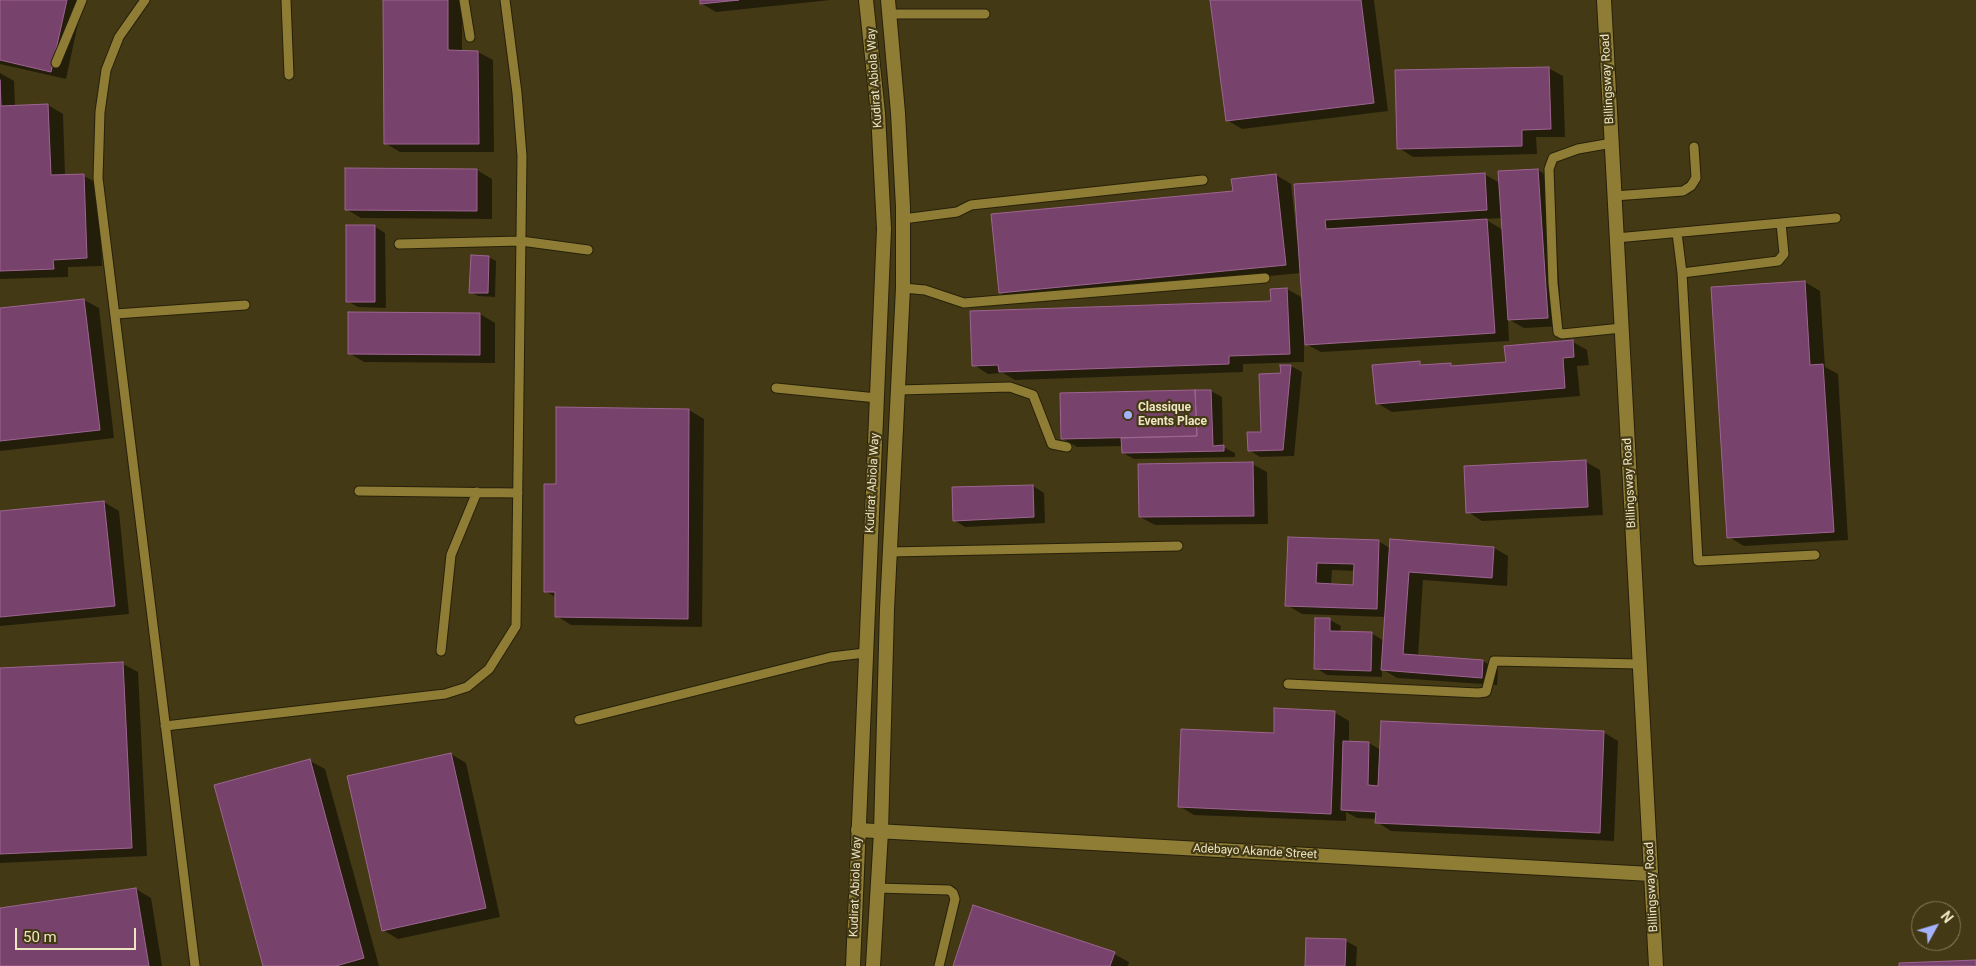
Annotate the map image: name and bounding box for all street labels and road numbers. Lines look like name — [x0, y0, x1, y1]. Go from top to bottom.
street label: Kudirat Abiola Way — [864, 27, 886, 129]
street label: Billingsway Road — [1598, 34, 1618, 124]
street label: Kudirat Abiola Way — [863, 433, 883, 533]
street label: Billingsway Road — [1620, 438, 1640, 528]
street label: Kudirat Abiola Way — [847, 837, 865, 937]
street label: Adebayo Akande Street — [1193, 842, 1317, 862]
street label: Billingsway Road — [1642, 842, 1662, 932]

